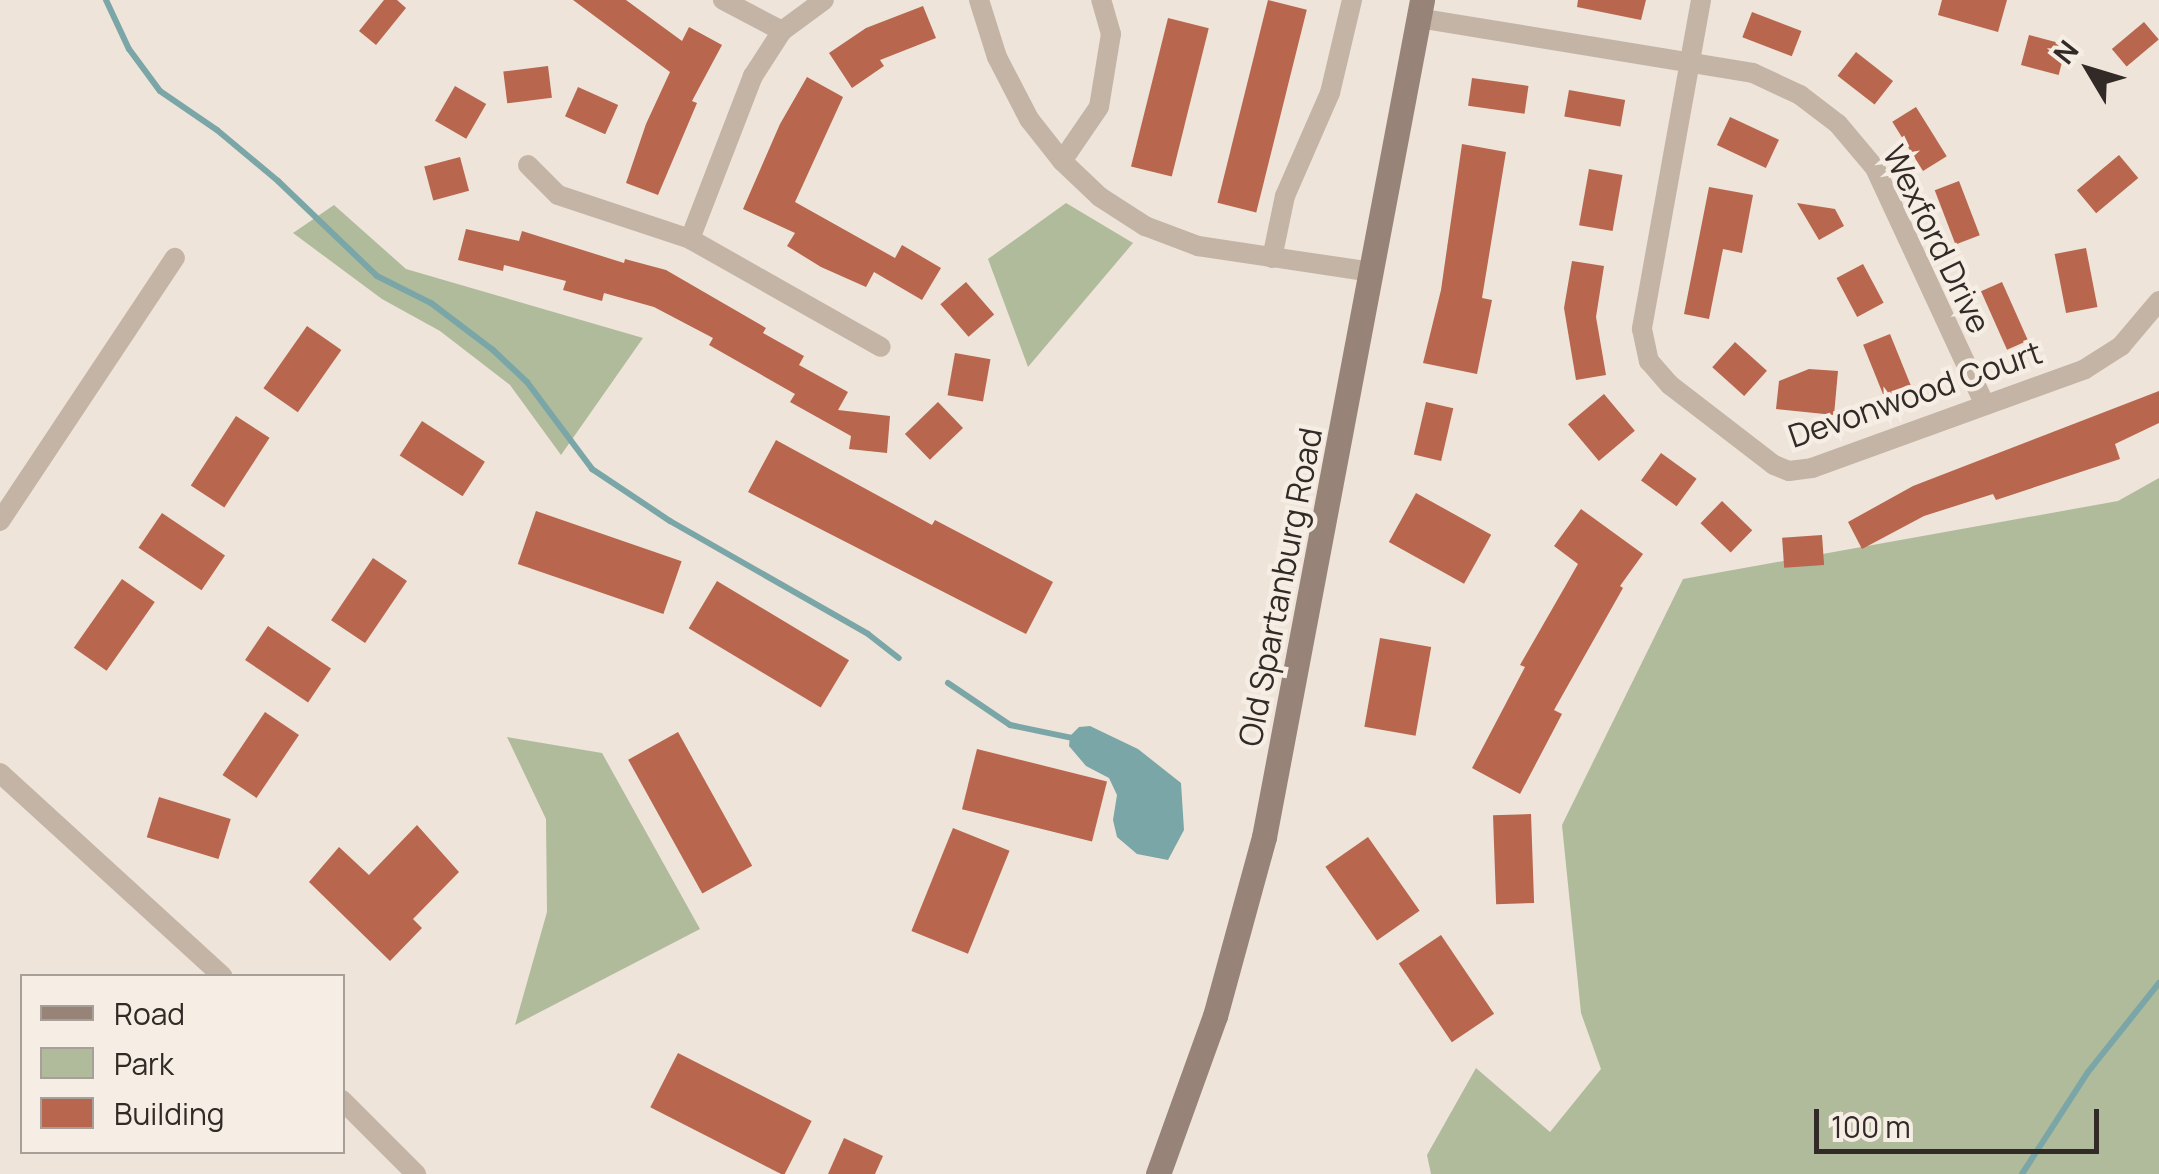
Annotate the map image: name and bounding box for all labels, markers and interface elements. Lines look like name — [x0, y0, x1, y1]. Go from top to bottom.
north arrow — [2039, 20, 2139, 120]
text: N — [2044, 32, 2087, 71]
street label: Wexford Drive — [1875, 139, 1999, 339]
street label: Devonwood Court — [1783, 333, 2047, 455]
street label: Old Spartanburg Road — [1230, 425, 1330, 749]
legend — [20, 974, 345, 1154]
text: Road — [114, 993, 185, 1034]
text: Park — [114, 1043, 174, 1084]
scale bar — [1819, 1089, 2104, 1151]
text: Building — [114, 1093, 225, 1134]
text: 100 m — [1831, 1106, 1911, 1147]

